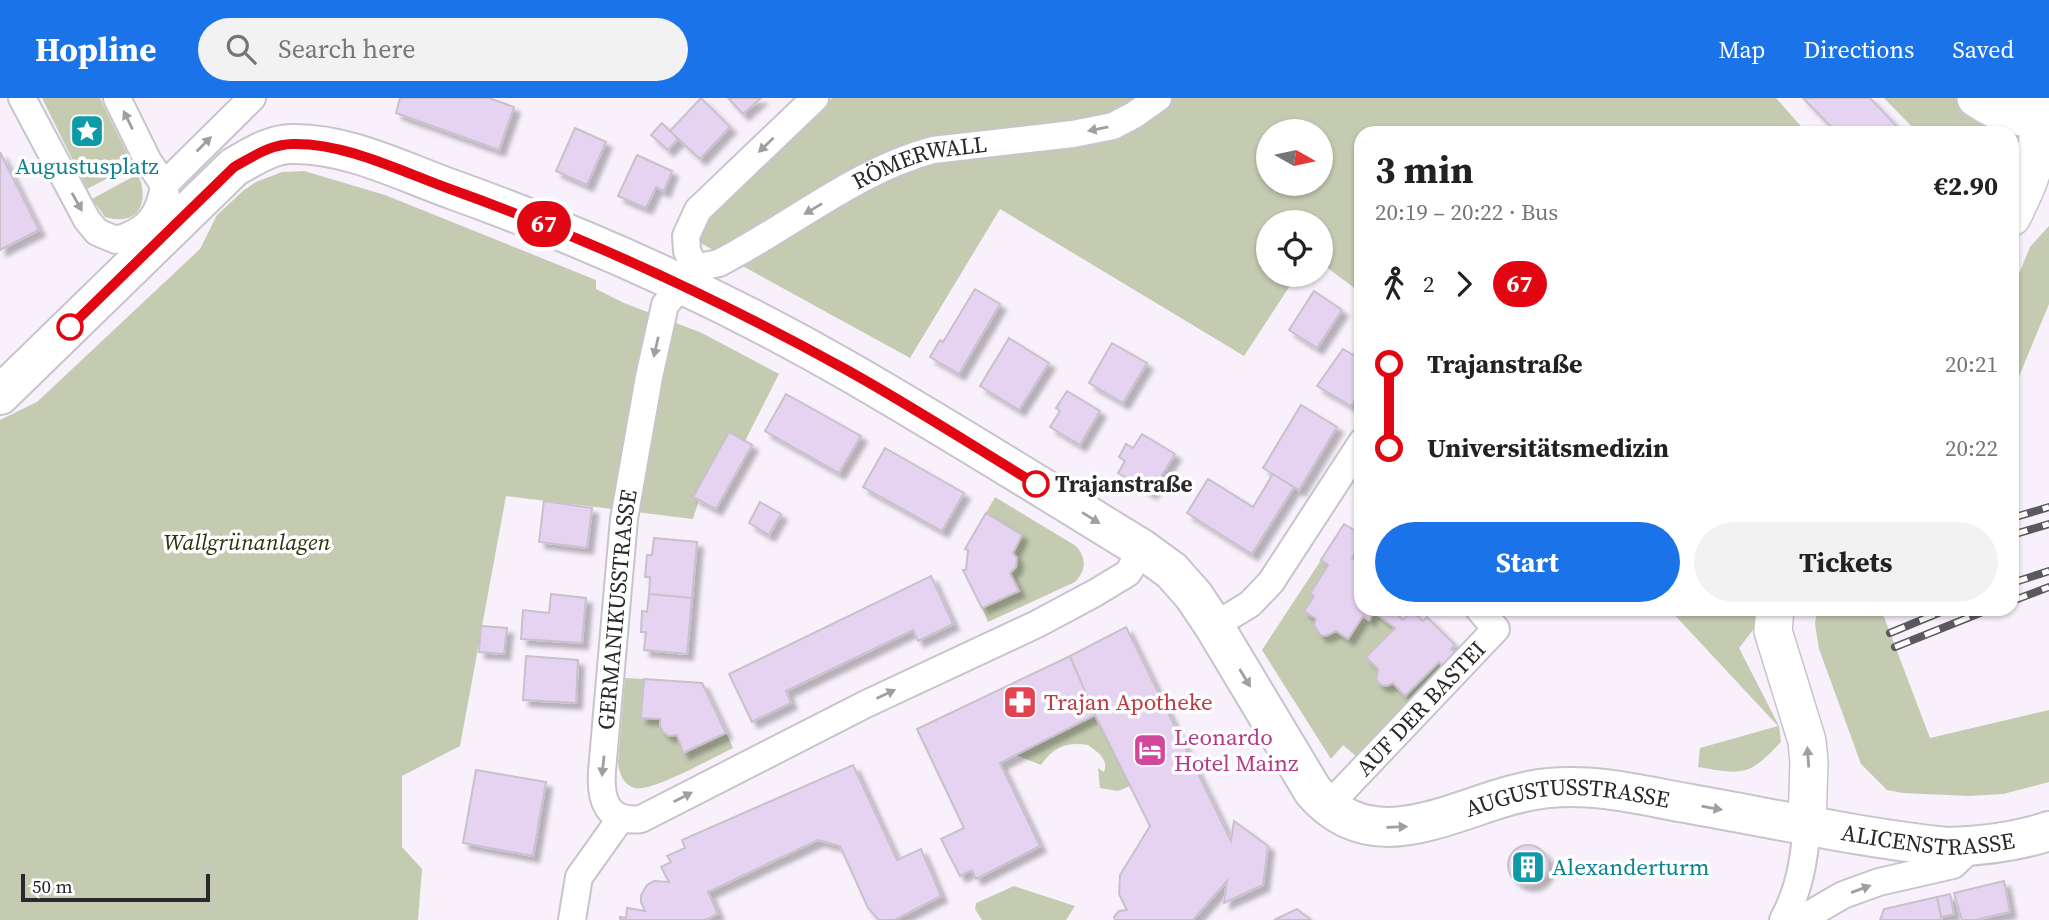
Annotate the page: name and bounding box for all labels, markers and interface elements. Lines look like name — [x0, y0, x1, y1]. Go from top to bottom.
search box — [198, 18, 688, 81]
text: Hopline — [35, 27, 156, 72]
icon: search — [222, 30, 260, 68]
text: Search here — [278, 31, 415, 67]
text: Map — [1718, 33, 1765, 66]
text: Directions — [1803, 33, 1914, 66]
text: Saved — [1952, 33, 2014, 66]
one-way arrow — [123, 110, 134, 130]
place icon: Augustusplatz — [68, 112, 106, 150]
north arrow — [1256, 119, 1334, 196]
map controls — [1256, 119, 1333, 287]
one-way arrow — [1087, 124, 1109, 135]
street label: RÖMERWALL — [846, 128, 989, 197]
one-way arrow — [196, 136, 213, 153]
one-way arrow — [757, 137, 774, 154]
text: 3 min — [1375, 144, 1474, 196]
place label: Augustusplatz — [15, 150, 159, 182]
text: €2.90 — [1934, 168, 1998, 204]
one-way arrow — [71, 192, 83, 212]
text: 20:19 – 20:22 · Bus — [1375, 196, 1558, 228]
line badge: 67 — [512, 201, 576, 247]
one-way arrow — [803, 203, 822, 215]
text: 67 — [531, 207, 557, 240]
button: locate — [1256, 210, 1333, 287]
icon: walk — [1375, 265, 1413, 303]
icon: forward — [1445, 265, 1483, 303]
text: 67 — [1507, 267, 1533, 300]
text: 2 — [1423, 268, 1435, 300]
unlabelled marker — [57, 314, 83, 340]
one-way arrow — [650, 336, 661, 358]
text: Trajanstraße — [1427, 346, 1582, 382]
text: 20:21 — [1945, 348, 1998, 380]
text: Universitätsmedizin — [1427, 430, 1669, 466]
text: 20:22 — [1945, 432, 1998, 464]
place label: Trajanstraße — [1055, 468, 1193, 500]
marker: Trajanstraße — [1023, 471, 1049, 497]
street label: GERMANIKUSSTRASSE — [590, 487, 645, 731]
one-way arrow — [1081, 511, 1100, 524]
button: Start — [1375, 522, 1680, 602]
button: Tickets — [1694, 522, 1998, 602]
park label: Wallgrünanlagen — [164, 526, 330, 558]
street label: AUF DER BASTEI — [1349, 634, 1493, 783]
one-way arrow — [1239, 668, 1251, 688]
pharmacy icon: Trajan Apotheke — [1001, 683, 1039, 721]
place label: Trajan Apotheke — [1044, 686, 1213, 718]
one-way arrow — [876, 688, 897, 699]
place label: Leonardo Hotel Mainz — [1174, 721, 1299, 779]
hotel icon: Leonardo Hotel Mainz — [1131, 731, 1169, 769]
one-way arrow — [1802, 746, 1813, 768]
one-way arrow — [597, 756, 608, 778]
street label: AUGUSTUSSTRASSE — [1461, 771, 1673, 825]
one-way arrow — [674, 791, 693, 803]
one-way arrow — [1701, 803, 1723, 814]
street label: ALICENSTRASSE — [1839, 816, 2017, 863]
one-way arrow — [1386, 821, 1408, 832]
building icon: Alexanderturm — [1509, 848, 1547, 886]
place label: Alexanderturm — [1552, 851, 1710, 883]
scale bar — [21, 871, 210, 903]
text: 50 m — [32, 873, 73, 899]
one-way arrow — [1850, 883, 1871, 894]

